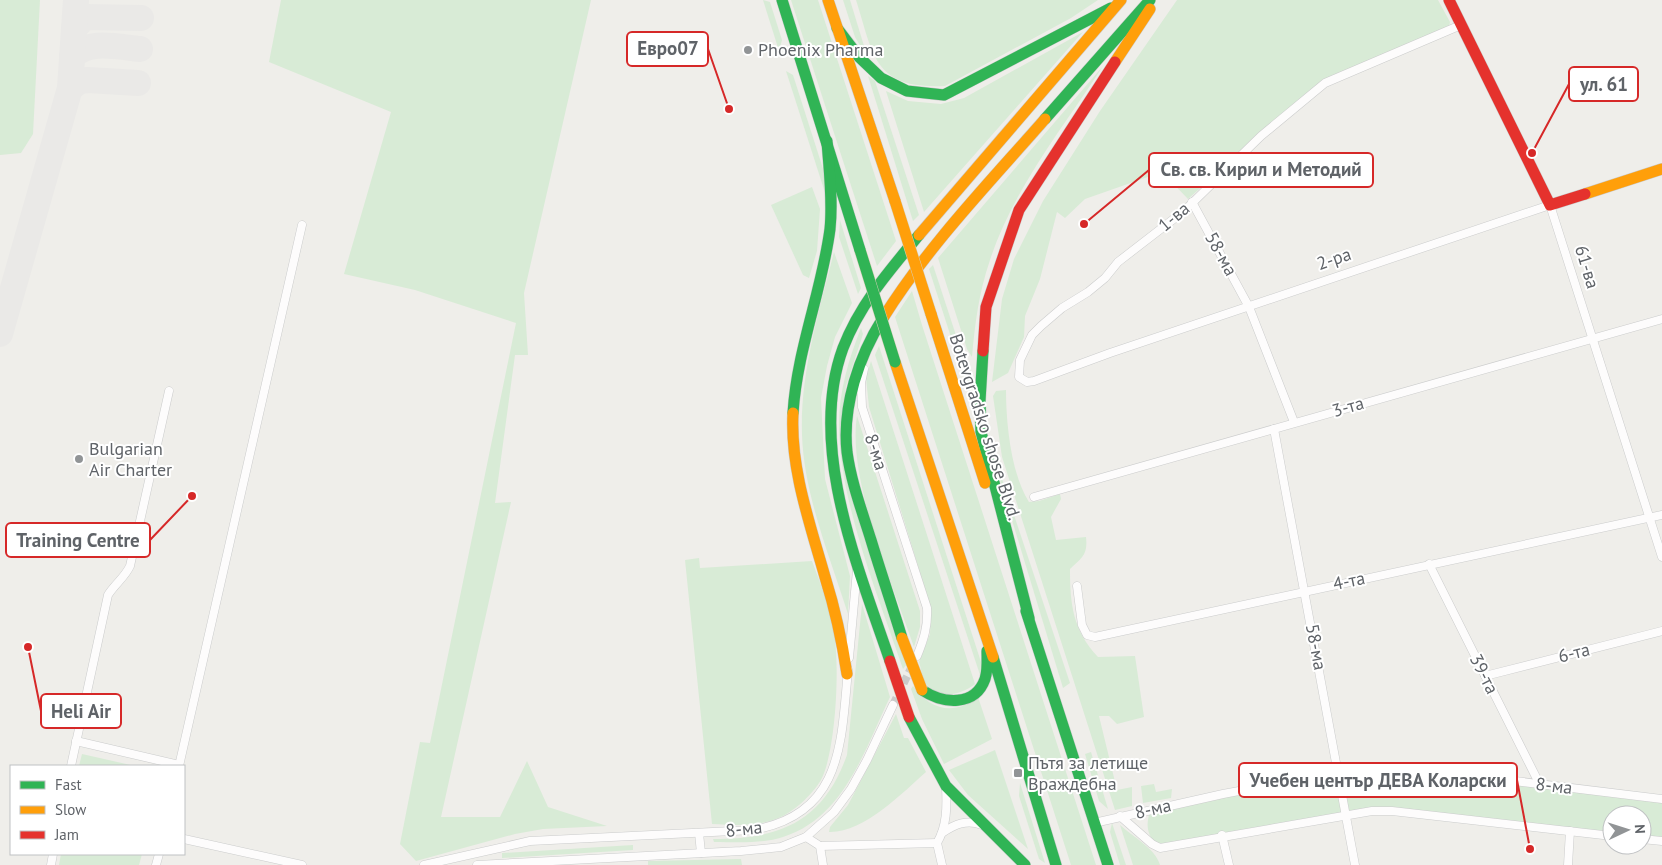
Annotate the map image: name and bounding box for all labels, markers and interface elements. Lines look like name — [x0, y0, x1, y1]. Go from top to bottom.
callout: Евро07 — [627, 32, 708, 66]
text: Евро07 — [637, 36, 699, 60]
place label: Phoenix Pharma — [758, 38, 883, 61]
marker: Phoenix Pharma — [742, 44, 754, 56]
callout: ул. 61 — [1569, 67, 1638, 101]
text: ул. 61 — [1579, 72, 1628, 96]
callout: Св. св. Кирил и Методий — [1149, 153, 1373, 187]
text: Св. св. Кирил и Методий — [1160, 157, 1362, 181]
street label: 1-ва — [1153, 197, 1194, 236]
street label: 58-ма — [1200, 228, 1243, 280]
street label: 2-ра — [1314, 242, 1354, 275]
street label: 61-ва — [1570, 242, 1605, 291]
street label: Botevgradsko shose Blvd. — [944, 331, 1026, 523]
street label: 3-та — [1329, 391, 1366, 422]
street label: 8-ма — [860, 431, 893, 473]
place label: Bulgarian Air Charter — [89, 437, 172, 481]
marker: Bulgarian Air Charter — [73, 453, 85, 465]
callout: Training Centre — [6, 523, 150, 557]
text: Training Centre — [16, 528, 140, 552]
street label: 4-та — [1331, 566, 1367, 595]
street label: 58-ма — [1301, 622, 1332, 672]
street label: 6-та — [1556, 637, 1592, 668]
street label: 39-та — [1465, 650, 1504, 698]
callout: Heli Air — [41, 694, 121, 728]
text: Heli Air — [51, 699, 111, 723]
place label: Пътя за летище Враждебна — [1028, 751, 1148, 795]
callout: Учебен център ДЕВА Коларски — [1239, 763, 1517, 797]
legend — [10, 765, 185, 855]
marker: Пътя за летище Враждебна — [1012, 767, 1024, 779]
text: Учебен център ДЕВА Коларски — [1248, 768, 1507, 792]
street label: 8-ма — [1534, 772, 1574, 799]
text: Fast — [55, 775, 82, 794]
street label: 8-ма — [1132, 793, 1173, 824]
text: Slow — [55, 800, 86, 819]
north arrow — [1602, 805, 1652, 855]
street label: 8-ма — [724, 815, 763, 842]
text: N — [1631, 824, 1649, 834]
text: Jam — [54, 825, 79, 844]

